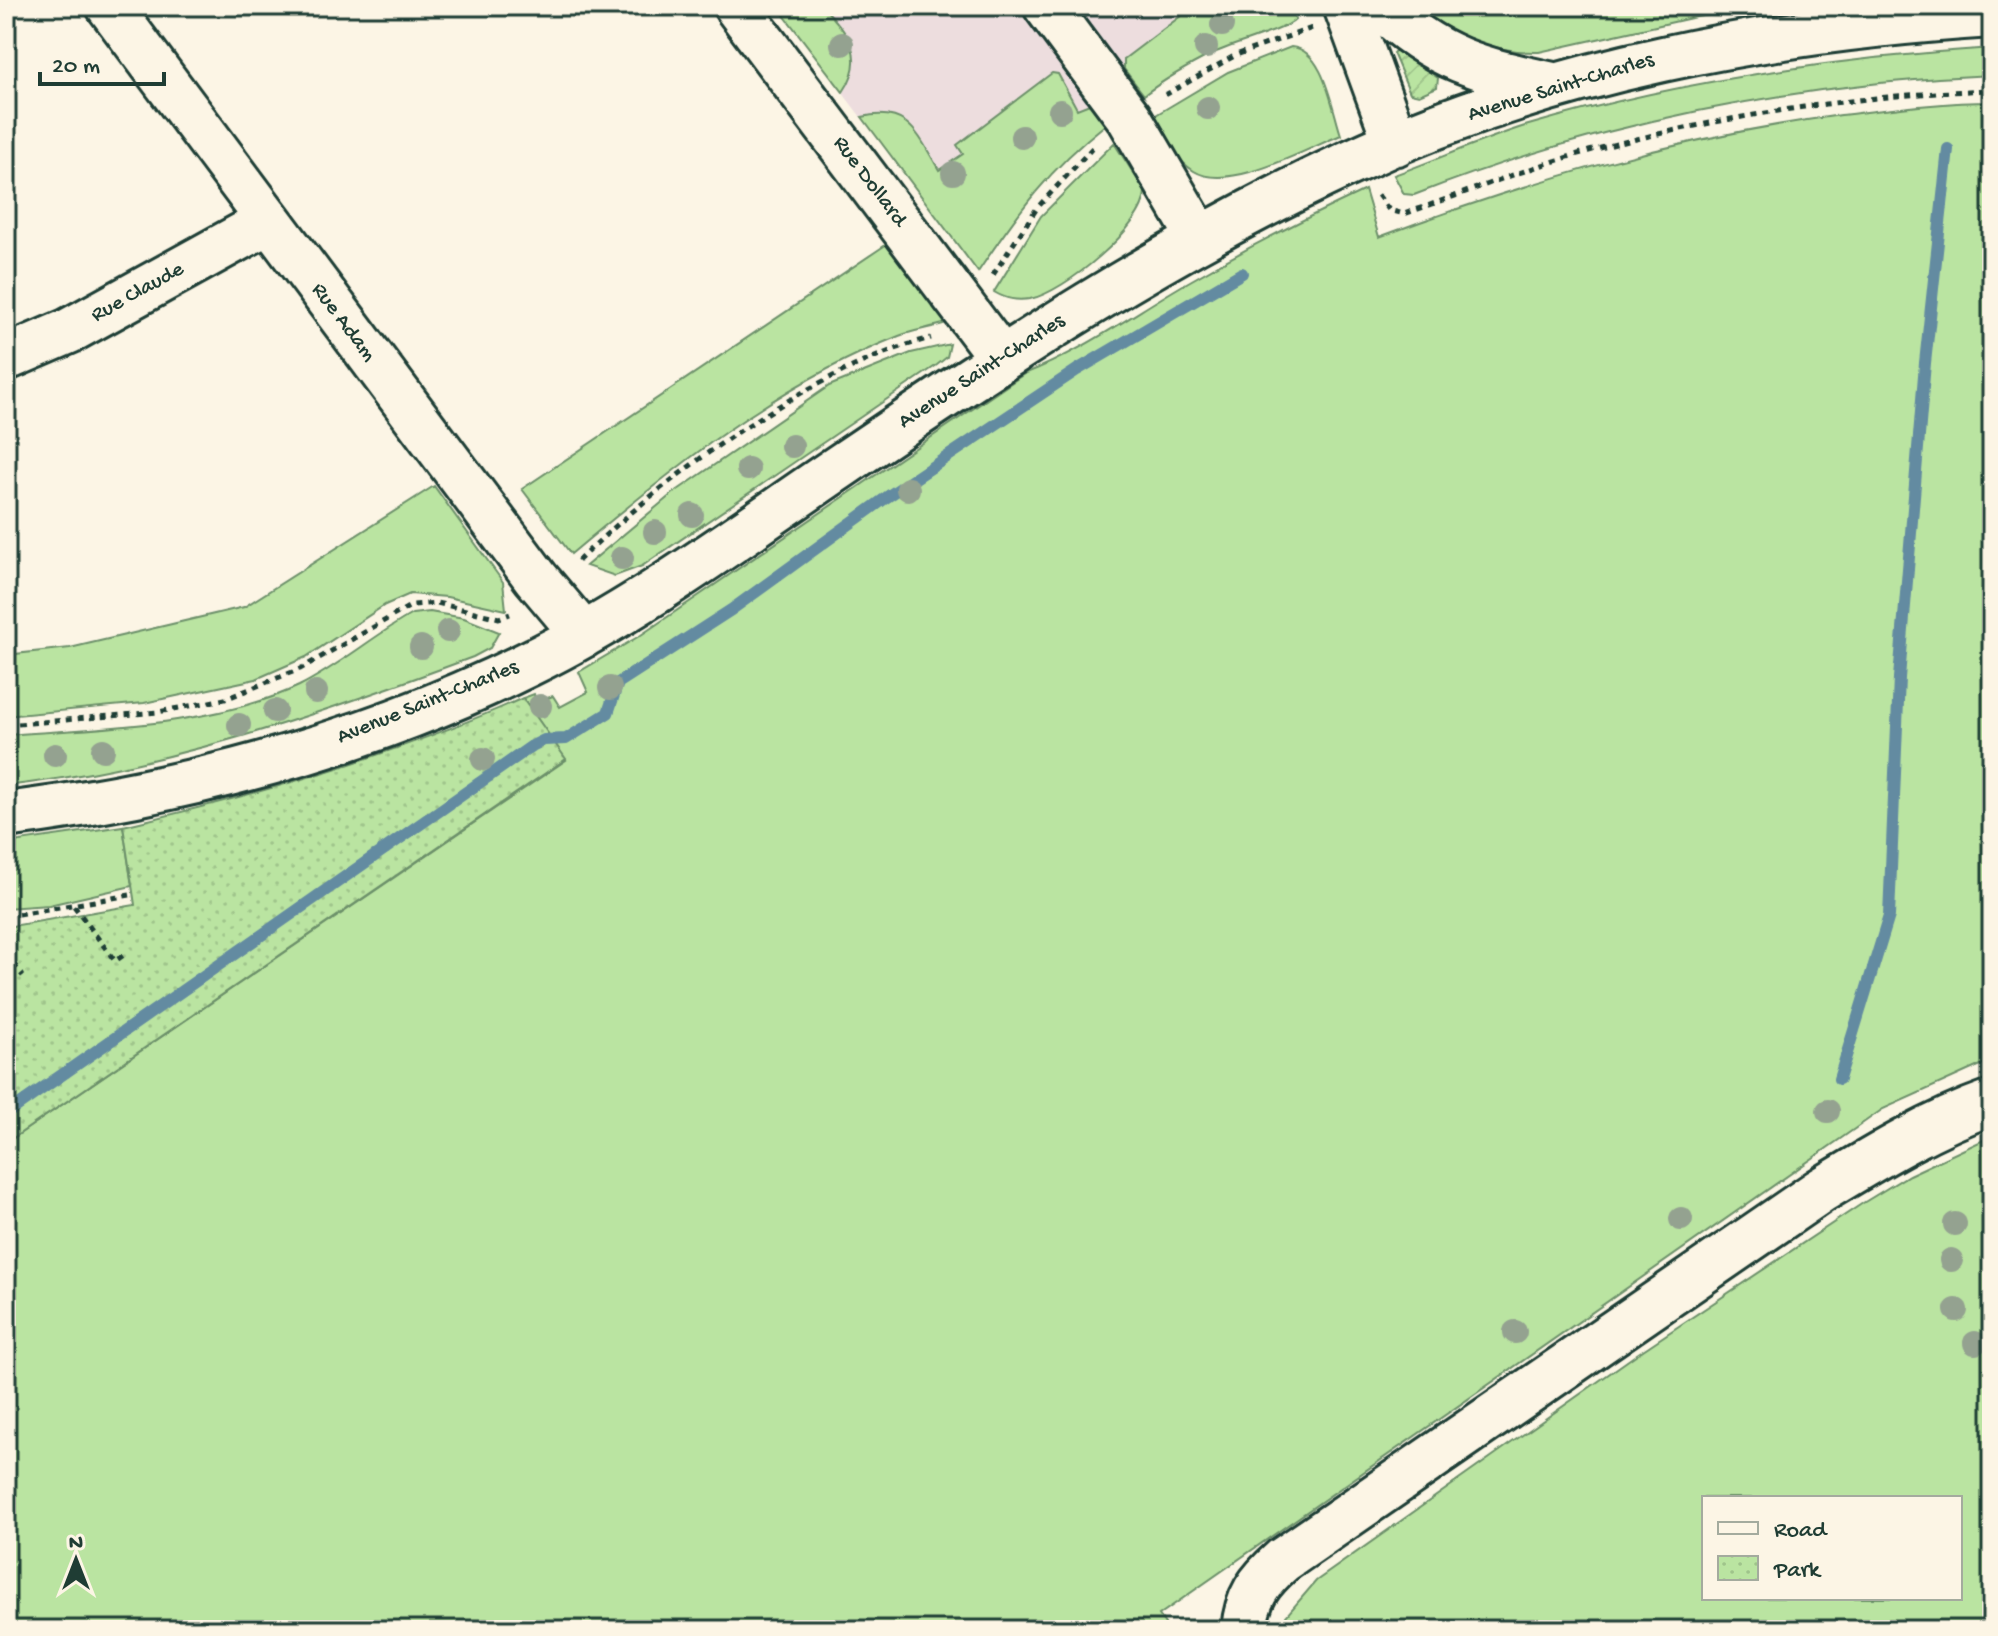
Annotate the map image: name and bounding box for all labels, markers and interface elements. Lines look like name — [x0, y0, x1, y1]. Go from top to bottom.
scale bar — [40, 36, 164, 86]
street label: Avenue Saint-Charles — [1465, 47, 1658, 129]
text: 20 m — [52, 53, 100, 82]
street label: Rue Dollard — [826, 132, 913, 234]
street label: Rue Claude — [87, 257, 189, 329]
street label: Rue Adam — [305, 278, 381, 368]
street label: Avenue Saint-Charles — [894, 308, 1071, 435]
street label: Avenue Saint-Charles — [334, 654, 523, 751]
legend — [1702, 1496, 1962, 1600]
text: Road — [1774, 1517, 1828, 1546]
north arrow — [36, 1520, 116, 1600]
text: N — [69, 1531, 83, 1557]
text: Park — [1773, 1557, 1822, 1586]

